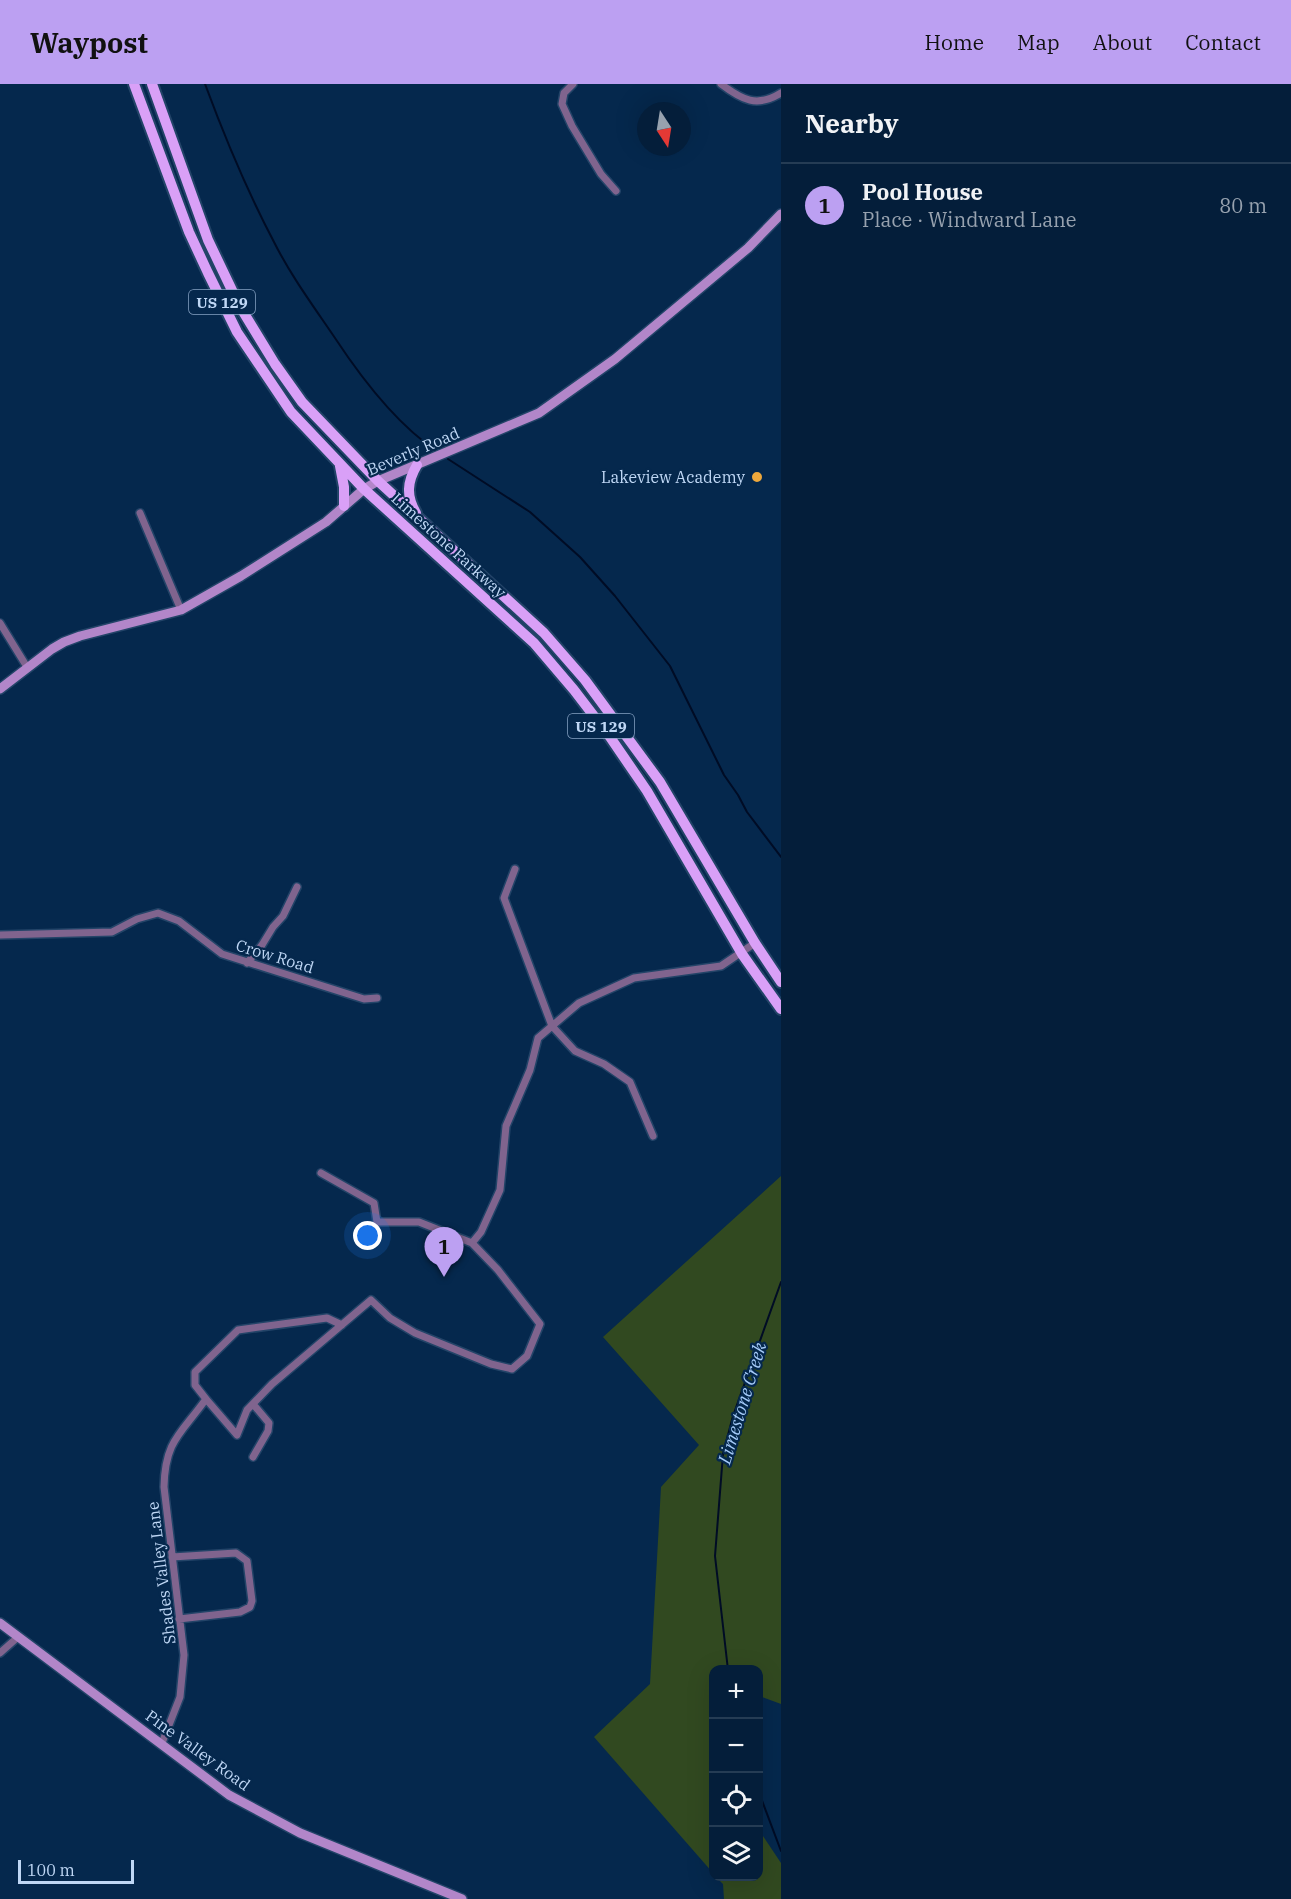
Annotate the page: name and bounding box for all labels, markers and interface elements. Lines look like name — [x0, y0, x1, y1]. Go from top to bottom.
text: Waypost — [30, 24, 148, 61]
text: Home — [924, 28, 984, 56]
text: Map — [1017, 28, 1060, 56]
text: About — [1093, 28, 1152, 56]
text: Contact — [1185, 28, 1261, 56]
north arrow — [637, 102, 691, 156]
text: Nearby — [805, 106, 899, 140]
text: Pool House — [862, 177, 983, 206]
text: 1 — [819, 192, 831, 219]
text: 80 m — [1219, 192, 1267, 219]
text: Place · Windward Lane — [862, 206, 1077, 233]
road number: US 129 — [189, 290, 255, 314]
street label: Beverly Road — [364, 422, 463, 479]
place label: Lakeview Academy — [601, 467, 745, 487]
marker: Lakeview Academy — [750, 470, 764, 484]
street label: Limestone Parkway — [387, 488, 511, 602]
road number: US 129 — [568, 714, 634, 738]
street label: Crow Road — [234, 935, 317, 977]
your location — [353, 1221, 382, 1250]
pin: 1 — [424, 1228, 464, 1277]
water label: Limestone Creek — [712, 1339, 772, 1468]
street label: Shades Valley Lane — [142, 1500, 180, 1646]
map controls — [709, 1665, 763, 1881]
button: + — [709, 1665, 763, 1719]
street label: Pine Valley Road — [142, 1705, 254, 1795]
button: − — [709, 1719, 763, 1773]
button: locate — [709, 1773, 763, 1827]
button: layers — [709, 1827, 763, 1881]
scale bar — [18, 1857, 134, 1884]
text: 100 m — [27, 1860, 75, 1880]

